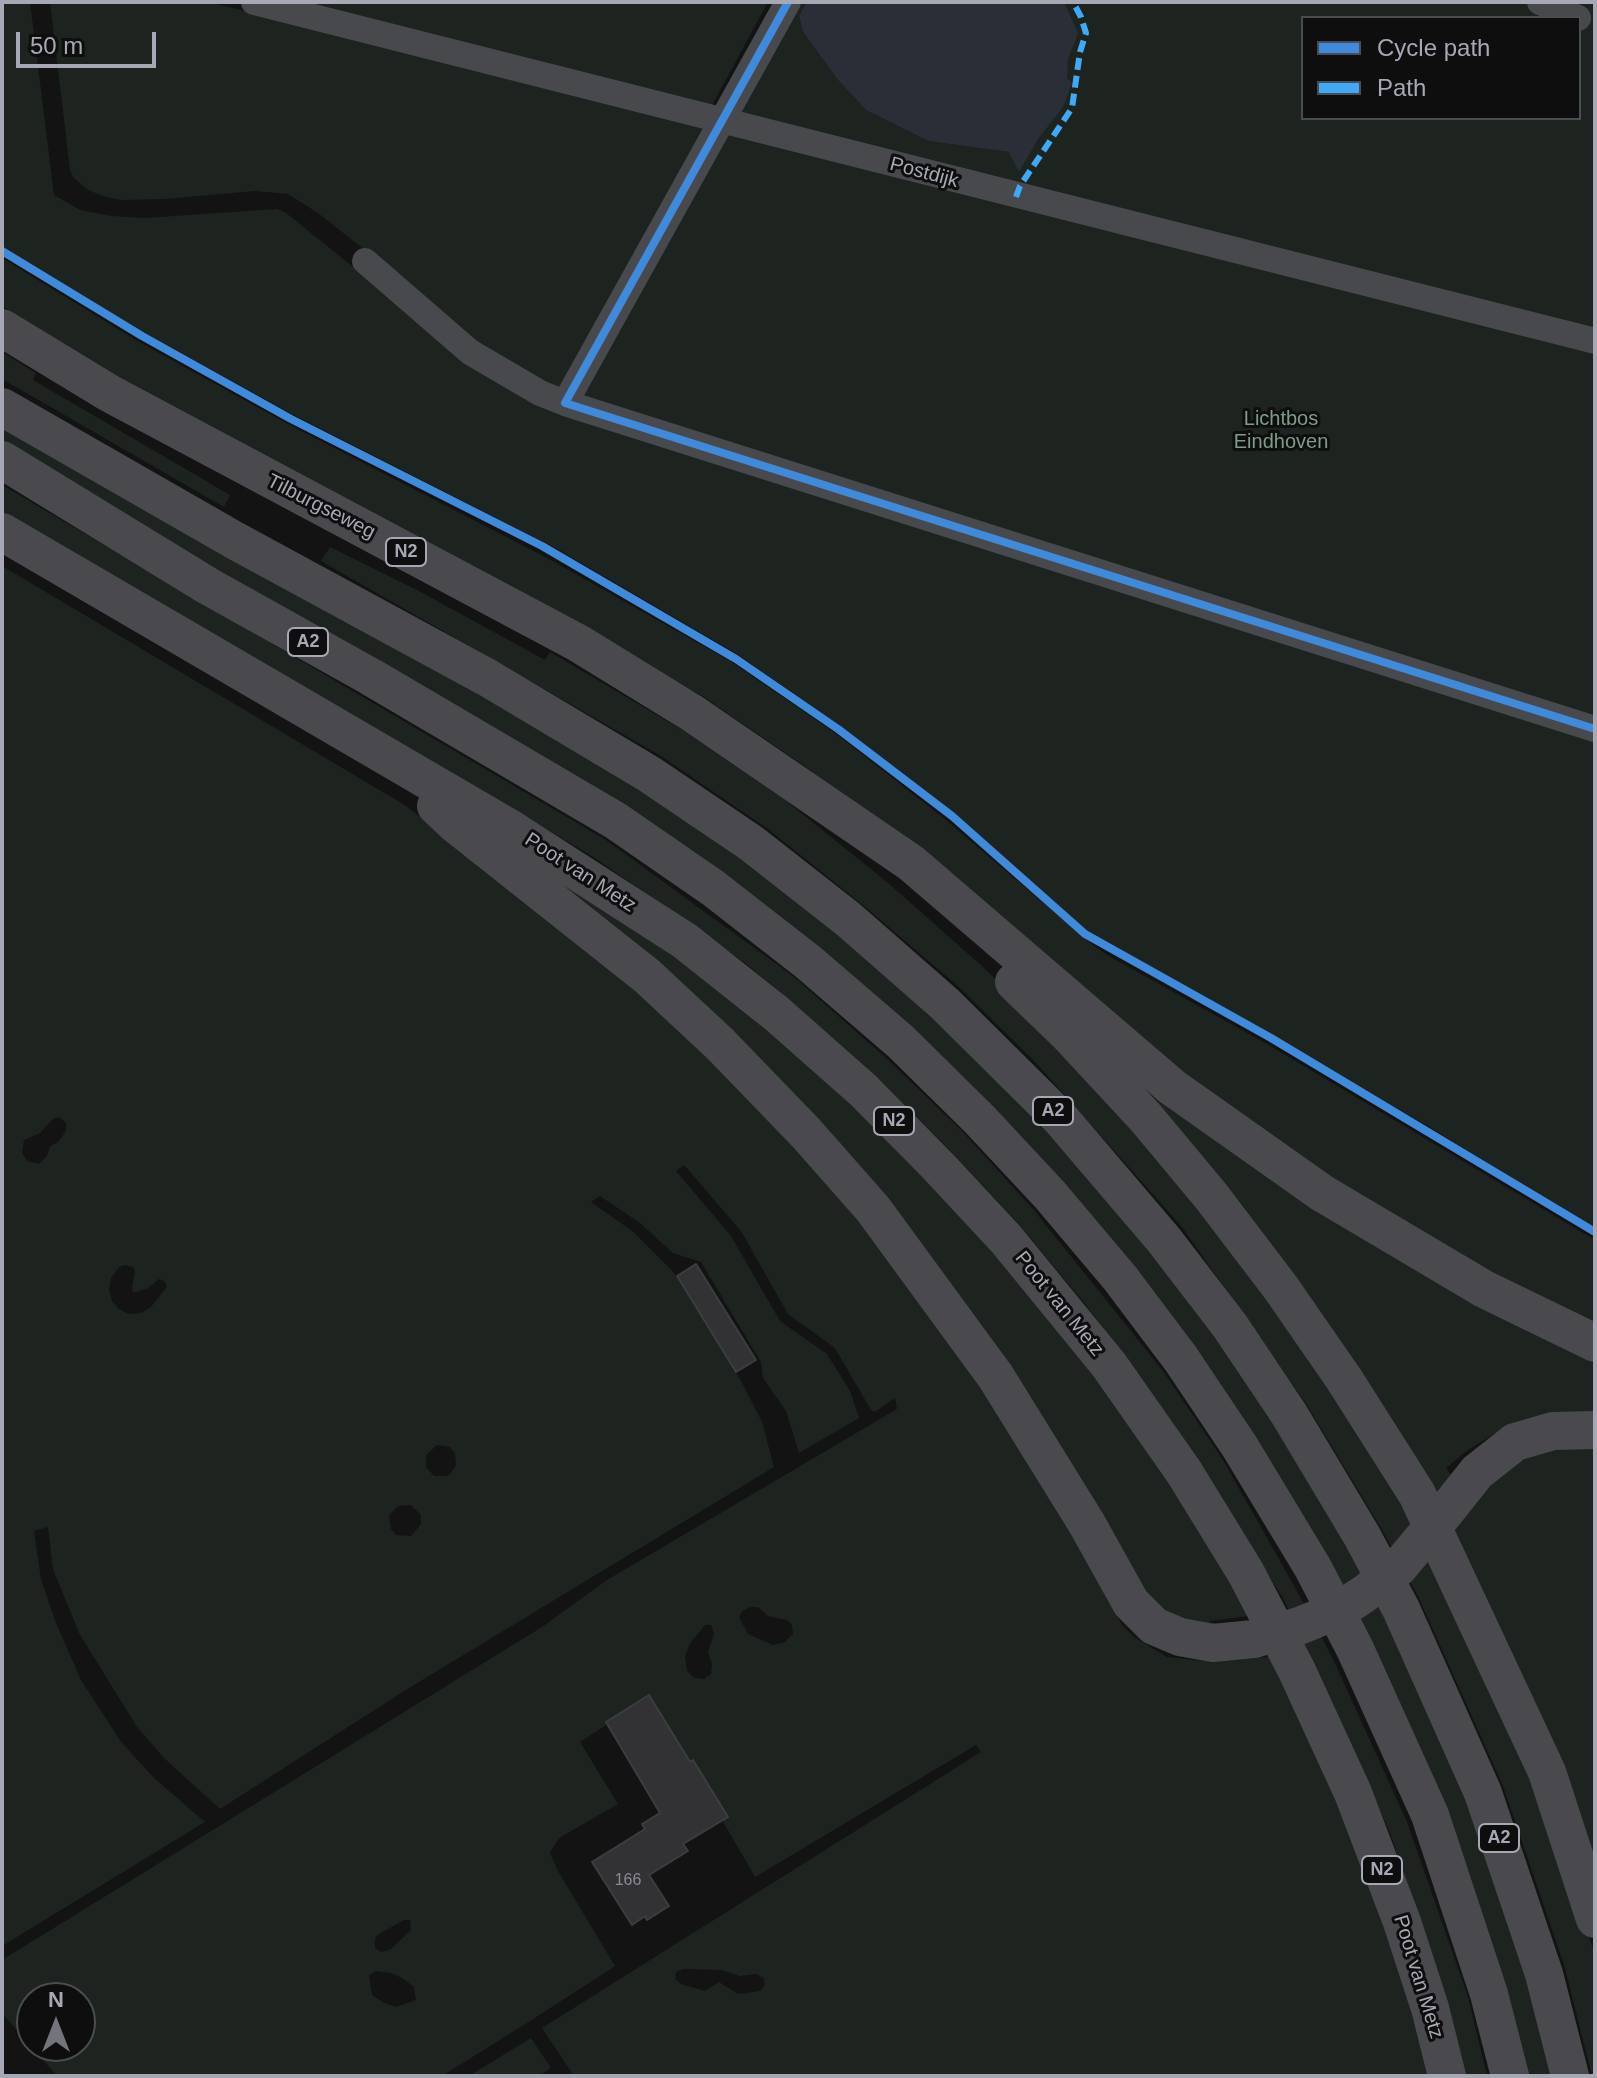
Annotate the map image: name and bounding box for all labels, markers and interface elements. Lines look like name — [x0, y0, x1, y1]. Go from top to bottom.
scale bar — [20, 16, 160, 66]
legend — [1301, 16, 1581, 120]
text: 50 m — [30, 32, 83, 59]
text: Cycle path — [1377, 34, 1490, 61]
text: Path — [1377, 74, 1426, 101]
street label: Postdijk — [887, 152, 961, 194]
park label: Lichtbos Eindhoven — [1234, 407, 1328, 454]
street label: Tilburgseweg — [263, 469, 379, 545]
road number: N2 — [386, 538, 426, 566]
road number: A2 — [288, 628, 328, 656]
street label: Poot van Metz — [520, 828, 640, 918]
road number: A2 — [1033, 1097, 1073, 1125]
road number: N2 — [874, 1107, 914, 1135]
street label: Poot van Metz — [1009, 1247, 1109, 1361]
road number: A2 — [1479, 1824, 1519, 1852]
road number: N2 — [1362, 1856, 1402, 1884]
house number: 166 — [615, 1871, 641, 1891]
street label: Poot van Metz — [1388, 1912, 1448, 2042]
north arrow — [16, 1982, 96, 2062]
text: N — [48, 1987, 64, 2012]

